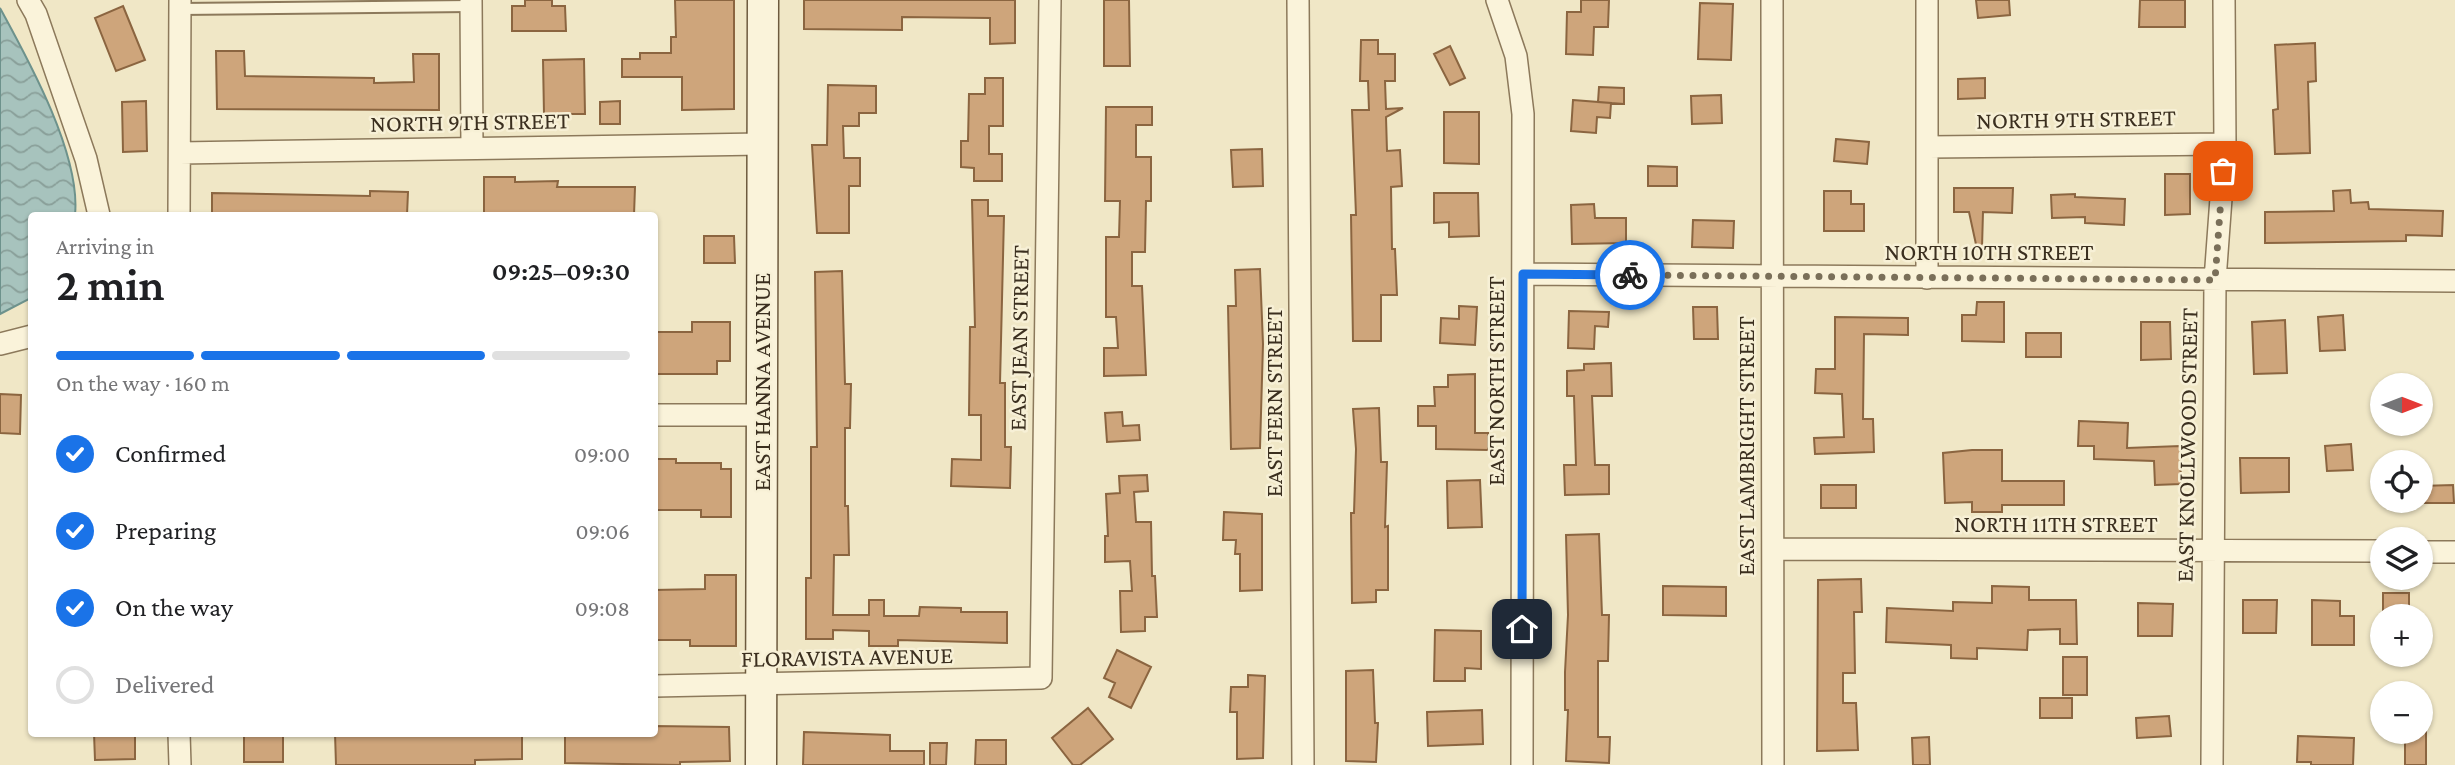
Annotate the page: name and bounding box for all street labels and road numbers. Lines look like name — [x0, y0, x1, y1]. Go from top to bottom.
street label: NORTH 9TH STREET — [1976, 103, 2176, 134]
street label: NORTH 9TH STREET — [370, 106, 570, 137]
street label: NORTH 10TH STREET — [1884, 238, 2094, 265]
street label: EAST JEAN STREET — [1003, 245, 1034, 431]
street label: EAST HANNA AVENUE — [748, 273, 775, 491]
street label: EAST NORTH STREET — [1482, 276, 1509, 486]
street label: EAST FERN STREET — [1260, 307, 1287, 497]
street label: EAST KNOLLWOOD STREET — [2171, 307, 2202, 583]
street label: EAST LAMBRIGHT STREET — [1732, 316, 1759, 576]
street label: NORTH 11TH STREET — [1954, 510, 2158, 537]
street label: FLORAVISTA AVENUE — [741, 641, 953, 672]

